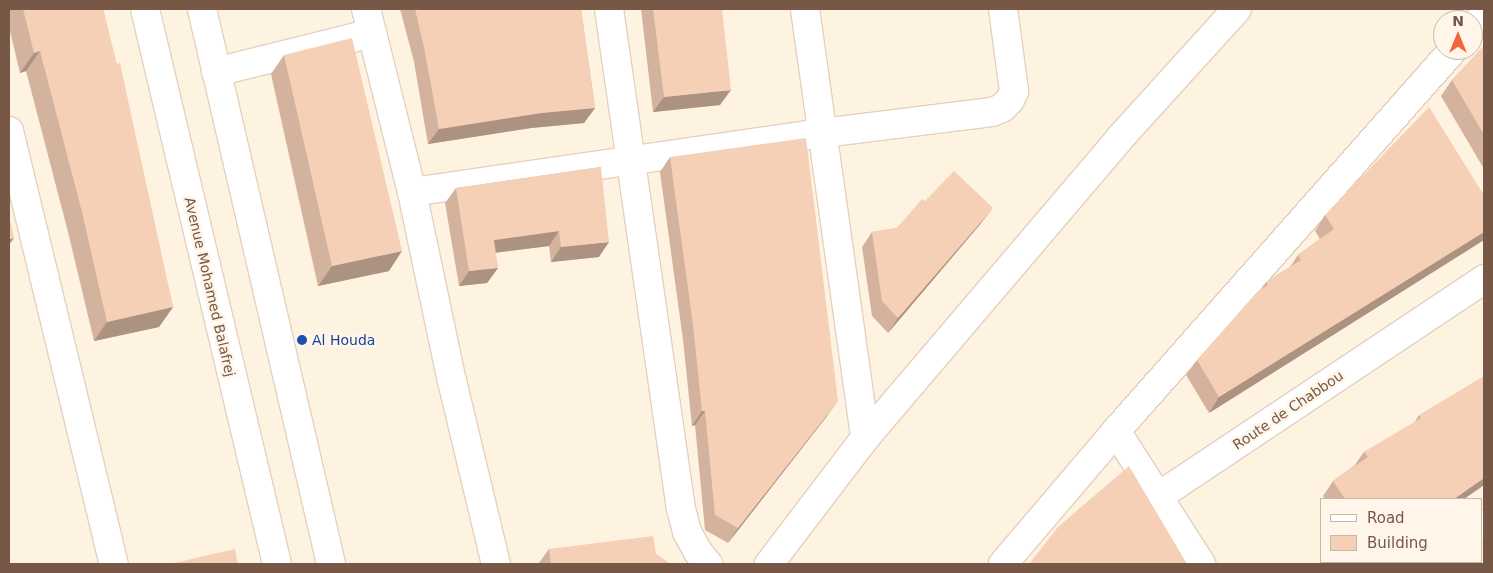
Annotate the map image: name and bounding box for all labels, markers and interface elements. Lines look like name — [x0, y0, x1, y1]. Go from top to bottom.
north arrow — [1433, 10, 1483, 60]
text: N — [1452, 13, 1464, 29]
street label: Avenue Mohamed Balafrej — [181, 196, 239, 378]
place label: Al Houda — [312, 332, 375, 348]
marker: Al Houda — [296, 334, 308, 346]
street label: Route de Chabbou — [1230, 367, 1346, 453]
legend — [1320, 498, 1483, 563]
text: Road — [1367, 509, 1405, 527]
text: Building — [1367, 534, 1428, 552]

